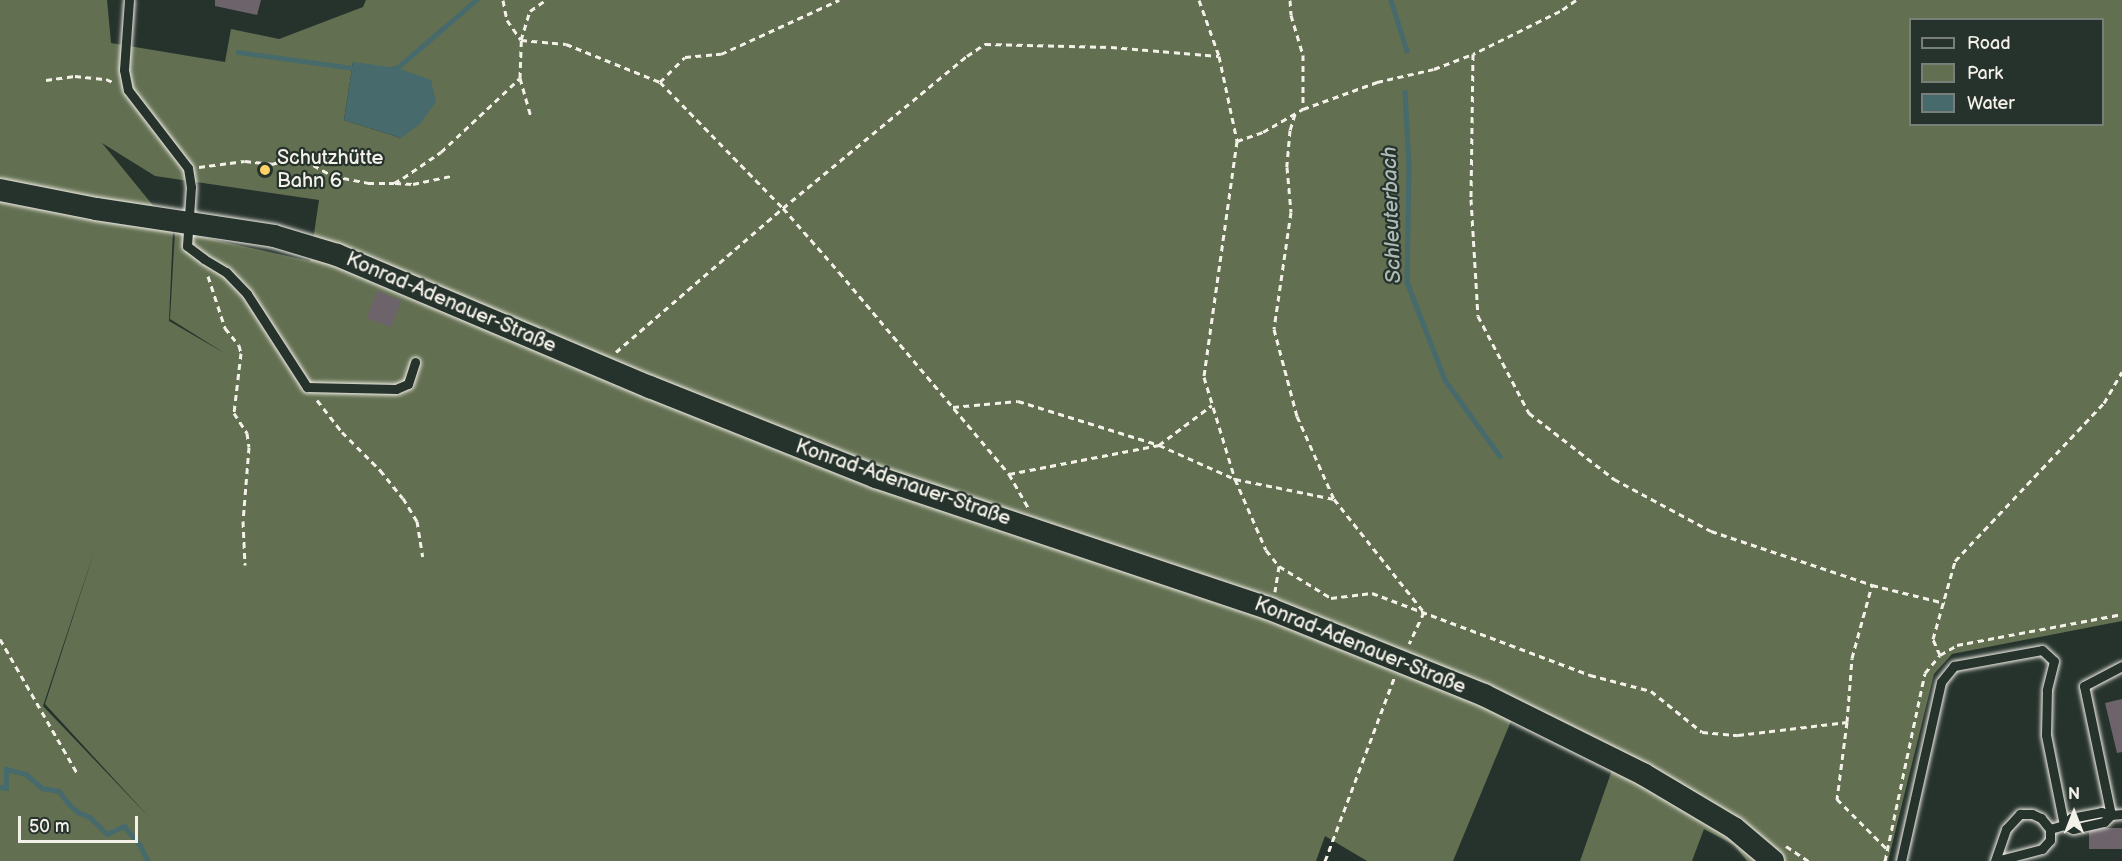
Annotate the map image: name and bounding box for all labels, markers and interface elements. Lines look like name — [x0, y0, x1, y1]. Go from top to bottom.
legend — [1909, 18, 2104, 126]
text: Road — [1967, 33, 2011, 54]
text: Park — [1967, 63, 2003, 84]
text: Water — [1967, 93, 2015, 114]
place label: Schutzhütte Bahn 6 — [277, 146, 383, 193]
water label: Schleuterbach — [1377, 146, 1407, 284]
marker: Schutzhütte Bahn 6 — [258, 163, 272, 177]
street label: Konrad-Adenauer-Straße — [342, 248, 560, 358]
street label: Konrad-Adenauer-Straße — [792, 435, 1014, 531]
street label: Konrad-Adenauer-Straße — [1251, 593, 1469, 699]
north arrow — [2044, 783, 2104, 843]
text: N — [2068, 785, 2080, 804]
scale bar — [21, 804, 141, 842]
text: 50 m — [29, 816, 70, 837]

